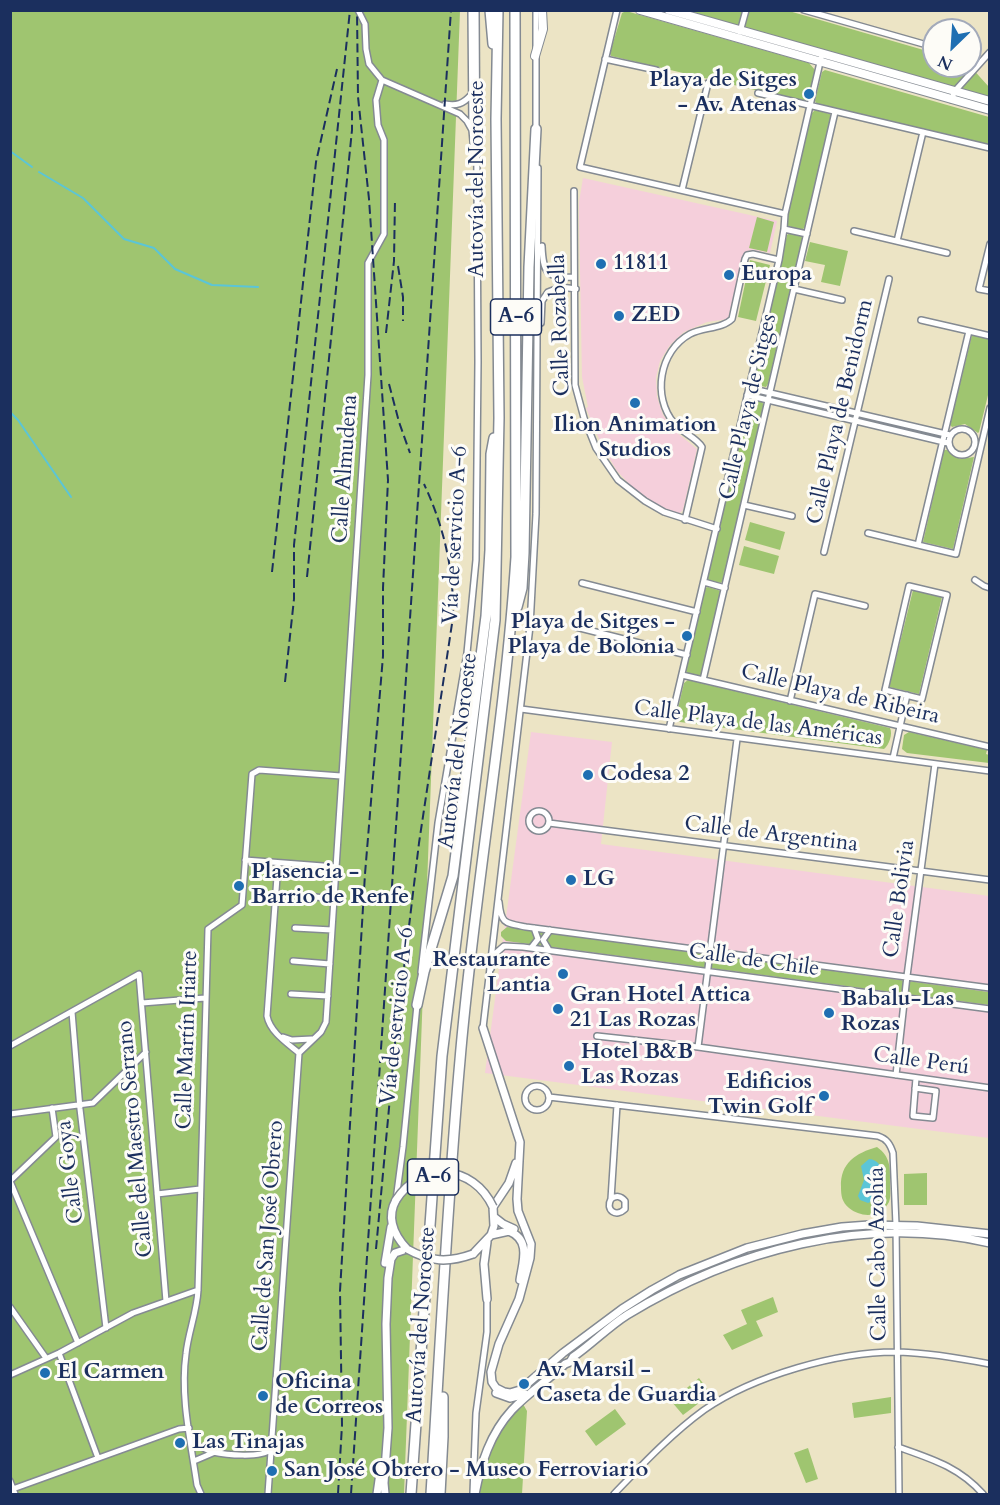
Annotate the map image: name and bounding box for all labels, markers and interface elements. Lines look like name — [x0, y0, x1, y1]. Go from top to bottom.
north arrow — [922, 18, 982, 78]
text: N — [934, 50, 956, 75]
place label: Playa de Sitges - Av. Atenas — [649, 68, 797, 119]
street label: Autovía del Noroeste — [465, 80, 491, 278]
marker: Playa de Sitges - Av. Atenas — [802, 87, 816, 101]
place label: 11811 — [613, 251, 669, 277]
street label: Calle Rozabella — [545, 253, 577, 397]
marker: 11811 — [594, 257, 608, 271]
place label: Europa — [741, 262, 812, 288]
marker: Europa — [722, 268, 736, 282]
street label: Calle Playa de Benidorm — [802, 297, 880, 527]
road number: A-6 — [490, 299, 542, 335]
place label: ZED — [631, 303, 680, 329]
marker: ZED — [612, 309, 626, 323]
street label: Calle Playa de Sitges — [715, 311, 783, 503]
street label: Calle Almudena — [328, 394, 364, 544]
marker: Ilion Animation Studios — [628, 396, 642, 410]
place label: Ilion Animation Studios — [553, 413, 717, 464]
street label: Vía de servicio A-6 — [438, 445, 474, 625]
place label: Playa de Sitges - Playa de Bolonia — [508, 610, 675, 662]
marker: Playa de Sitges - Playa de Bolonia — [680, 629, 694, 643]
street label: Autovía del Noroeste — [434, 651, 484, 851]
street label: Calle Playa de Ribeira — [738, 659, 942, 731]
street label: Calle Playa de las Américas — [632, 696, 884, 752]
place label: Codesa 2 — [600, 762, 690, 788]
marker: Codesa 2 — [581, 768, 595, 782]
street label: Calle de Argentina — [683, 811, 859, 859]
street label: Calle Bolivia — [879, 838, 921, 960]
place label: Plasencia - Barrio de Renfe — [251, 860, 409, 912]
place label: LG — [583, 867, 615, 893]
marker: LG — [564, 873, 578, 887]
marker: Plasencia - Barrio de Renfe — [232, 879, 246, 893]
street label: Vía de servicio A-6 — [376, 926, 420, 1106]
street label: Calle de Chile — [687, 939, 821, 983]
place label: Restaurante Lantia — [432, 948, 551, 999]
street label: Calle Martín Iriarte — [172, 950, 204, 1130]
marker: Restaurante Lantia — [556, 967, 570, 981]
place label: Gran Hotel Attica 21 Las Rozas — [570, 983, 751, 1034]
place label: Babalu-Las Rozas — [841, 987, 954, 1038]
marker: Gran Hotel Attica 21 Las Rozas — [551, 1002, 565, 1016]
marker: Babalu-Las Rozas — [822, 1006, 836, 1020]
street label: Calle del Maestro Serrano — [112, 1019, 160, 1259]
place label: Hotel B&B Las Rozas — [581, 1040, 693, 1092]
street label: Calle Perú — [871, 1042, 971, 1082]
marker: Hotel B&B Las Rozas — [562, 1059, 576, 1073]
place label: Edificios Twin Golf — [708, 1070, 812, 1122]
marker: Edificios Twin Golf — [817, 1089, 831, 1103]
street label: Calle Goya — [52, 1119, 90, 1225]
street label: Calle de San José Obrero — [248, 1120, 290, 1352]
road number: A-6 — [408, 1159, 458, 1195]
street label: Calle Cabo Azohía — [864, 1167, 894, 1341]
street label: Autovía del Noroeste — [402, 1226, 442, 1424]
place label: Av. Marsil - Caseta de Guardia — [536, 1358, 717, 1410]
place label: El Carmen — [57, 1360, 164, 1386]
marker: El Carmen — [38, 1366, 52, 1380]
place label: Oficina de Correos — [275, 1370, 383, 1422]
marker: Av. Marsil - Caseta de Guardia — [517, 1377, 531, 1391]
marker: Oficina de Correos — [256, 1389, 270, 1403]
place label: Las Tinajas — [192, 1430, 304, 1456]
marker: Las Tinajas — [173, 1436, 187, 1450]
place label: San José Obrero - Museo Ferroviario — [284, 1458, 648, 1484]
marker: San José Obrero - Museo Ferroviario — [265, 1464, 279, 1478]

